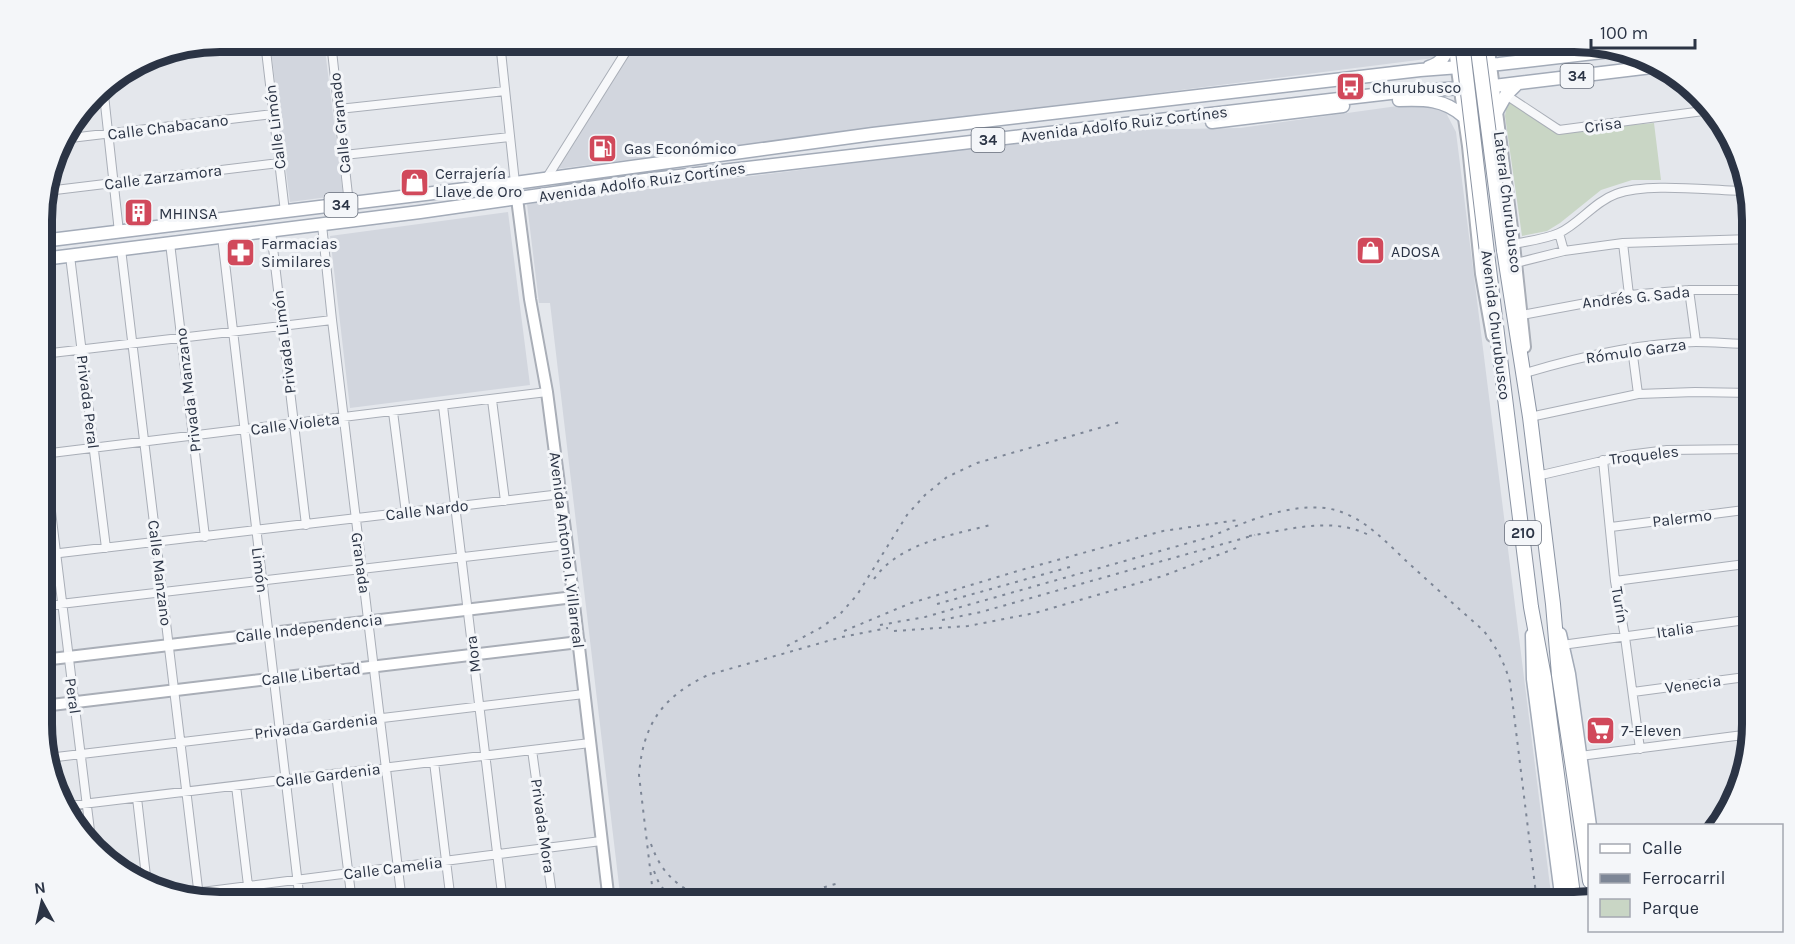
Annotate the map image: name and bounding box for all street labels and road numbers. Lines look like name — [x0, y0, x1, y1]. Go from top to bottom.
road number: 34 — [1560, 64, 1594, 88]
street label: Calle Granado — [325, 72, 355, 174]
street label: Calle Limón — [260, 84, 290, 170]
street label: Avenida Adolfo Ruiz Cortínes — [1019, 102, 1229, 146]
street label: Calle Chabacano — [106, 110, 230, 144]
street label: Crisa — [1583, 113, 1623, 137]
road number: 34 — [972, 128, 1004, 152]
street label: Lateral Churubusco — [1490, 130, 1526, 274]
street label: Avenida Adolfo Ruiz Cortínes — [537, 158, 747, 206]
street label: Calle Zarzamora — [103, 160, 223, 194]
road number: 34 — [324, 193, 358, 217]
street label: Avenida Churubusco — [1477, 249, 1515, 401]
street label: Andrés G. Sada — [1581, 282, 1691, 312]
street label: Privada Limón — [268, 289, 300, 395]
street label: Privada Manzano — [171, 327, 205, 453]
street label: Rómulo Garza — [1584, 335, 1688, 367]
street label: Privada Peral — [73, 354, 103, 450]
street label: Calle Violeta — [249, 409, 341, 439]
street label: Troqueles — [1608, 441, 1680, 469]
street label: Avenida Antonio I. Villarreal — [546, 451, 588, 649]
street label: Calle Nardo — [384, 495, 470, 525]
street label: Palermo — [1651, 505, 1713, 531]
street label: Calle Manzano — [144, 519, 176, 627]
road number: 210 — [1505, 521, 1541, 545]
street label: Granada — [347, 531, 375, 595]
street label: Limón — [248, 546, 272, 594]
street label: Turín — [1607, 585, 1633, 625]
street label: Calle Independencia — [234, 610, 384, 646]
street label: Italia — [1655, 618, 1695, 642]
street label: Mora — [461, 635, 485, 673]
street label: Calle Libertad — [260, 659, 362, 689]
street label: Venecia — [1664, 671, 1722, 697]
street label: Peral — [61, 677, 85, 715]
street label: Privada Gardenia — [253, 709, 379, 743]
street label: Calle Gardenia — [275, 759, 381, 791]
street label: Privada Mora — [527, 778, 559, 874]
street label: Calle Camelia — [342, 853, 444, 883]

